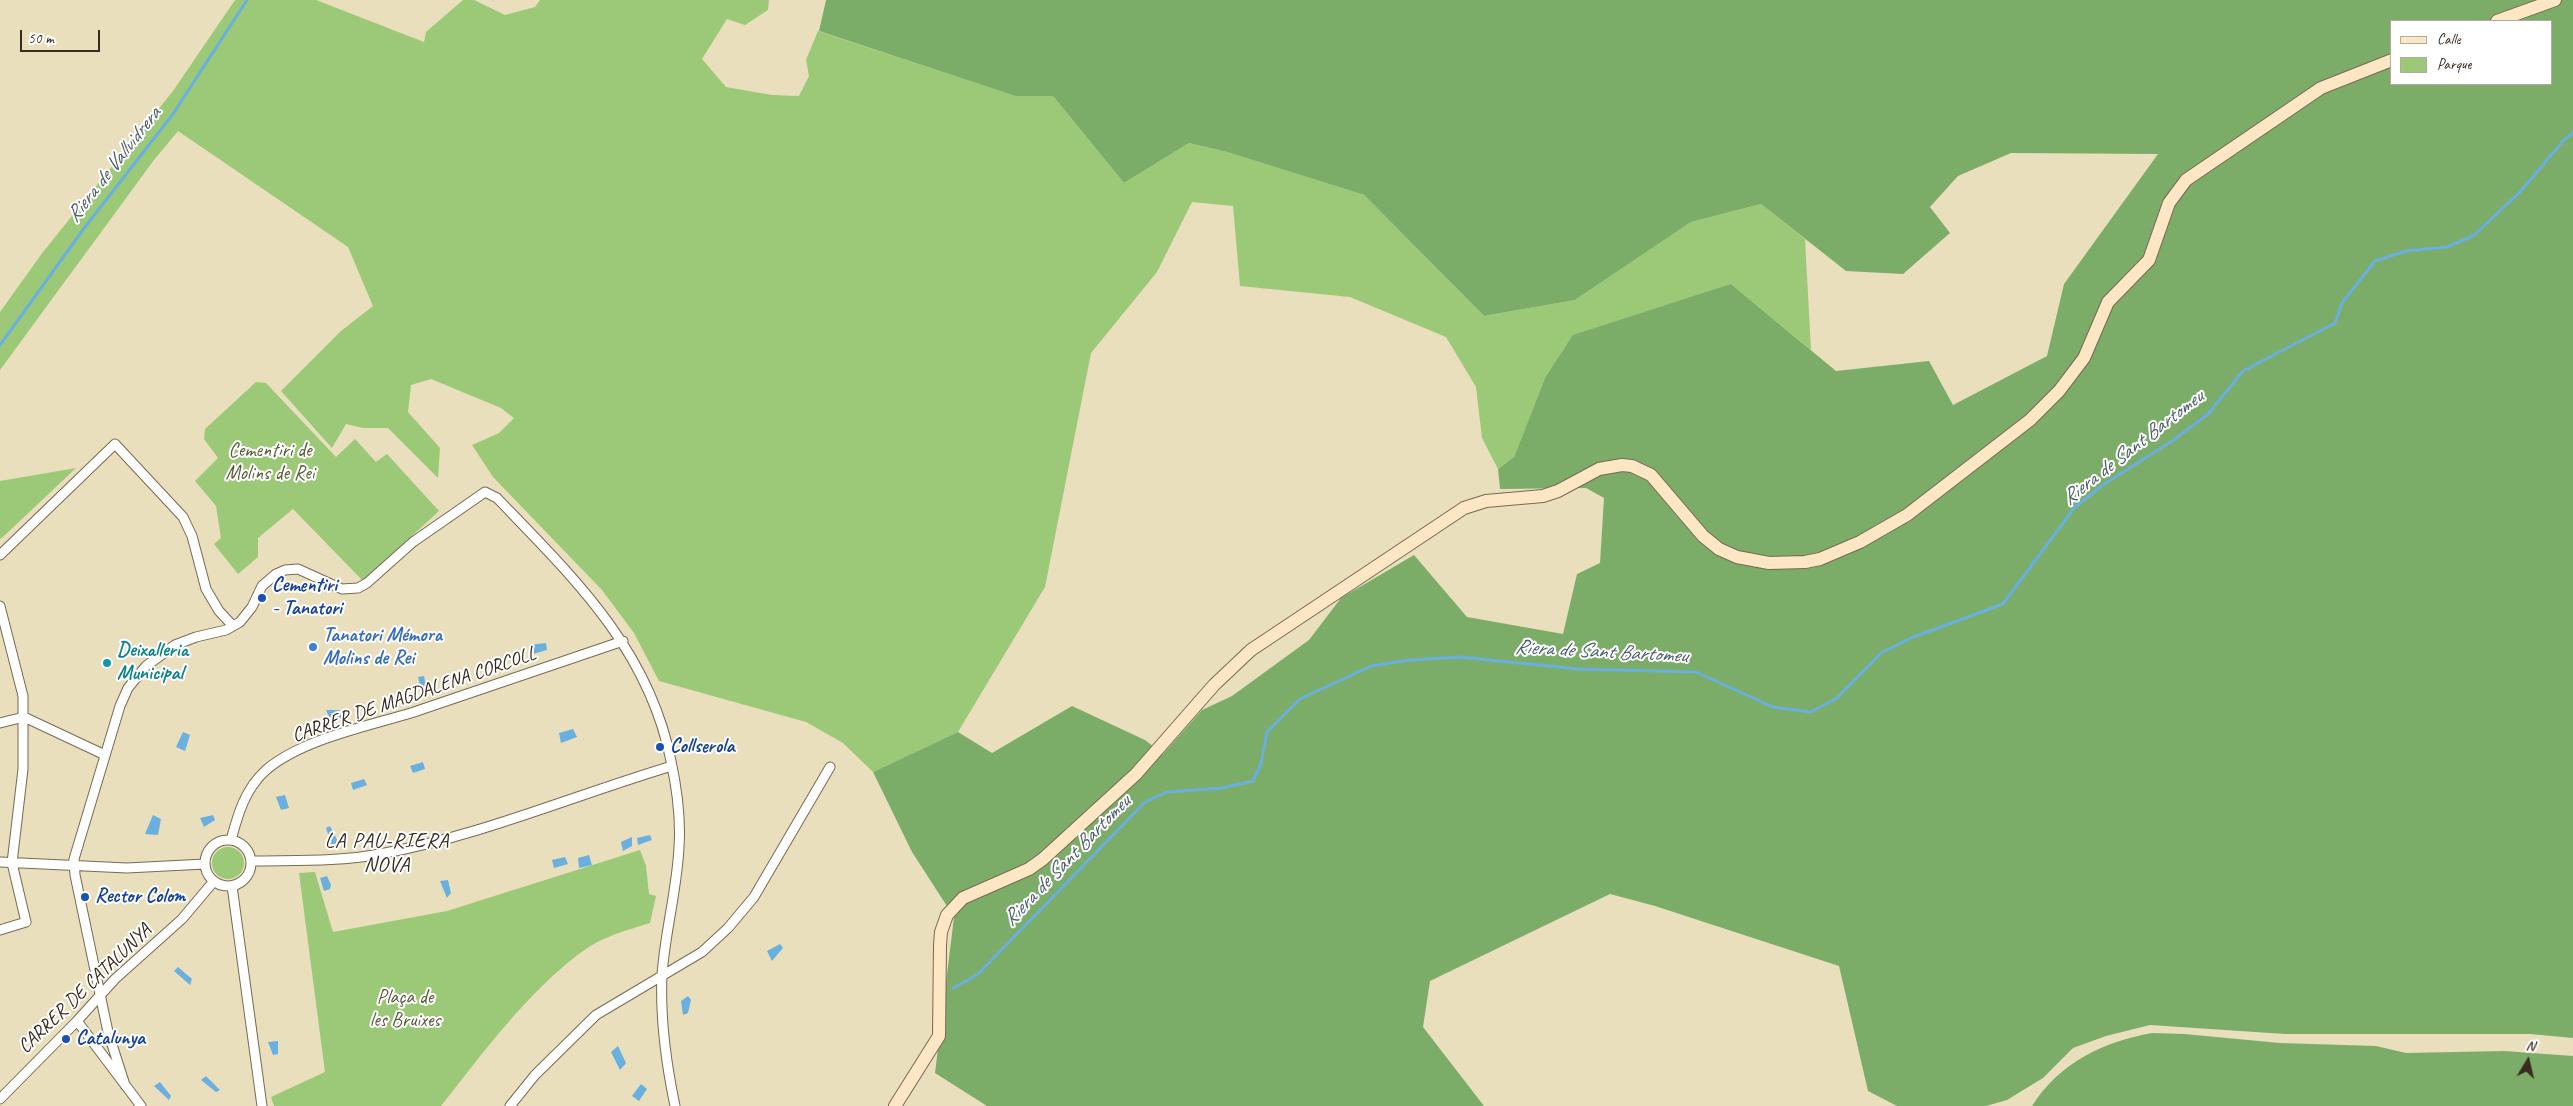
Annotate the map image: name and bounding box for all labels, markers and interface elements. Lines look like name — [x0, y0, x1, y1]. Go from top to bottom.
scale bar — [22, 20, 102, 52]
legend — [2390, 20, 2553, 85]
text: 50 m — [28, 29, 54, 48]
text: Calle — [2437, 30, 2461, 49]
text: Parque — [2437, 55, 2471, 74]
water label: Riera de Vallvidrera — [61, 102, 167, 228]
water label: Riera de Sant Bartomeu — [2057, 385, 2209, 511]
park label: Cementiri de Molins de Rei — [225, 439, 315, 486]
place label: Cementiri - Tanatori — [272, 574, 342, 621]
marker: Cementiri - Tanatori — [256, 592, 268, 604]
place label: Tanatori Mémora Molins de Rei — [323, 624, 442, 671]
water label: Riera de Sant Bartomeu — [1514, 635, 1688, 669]
place label: Deixalleria Municipal — [117, 639, 188, 686]
marker: Tanatori Mémora Molins de Rei — [307, 641, 319, 653]
street label: CARRER DE MAGDALENA CORCOLL — [289, 642, 539, 748]
marker: Deixalleria Municipal — [101, 657, 113, 669]
place label: Collserola — [670, 735, 734, 759]
marker: Collserola — [654, 741, 666, 753]
water label: Riera de Sant Bartomeu — [998, 790, 1136, 932]
district label: LA PAU-RIERA NOVA — [323, 828, 451, 878]
place label: Rector Colom — [95, 885, 185, 909]
marker: Rector Colom — [79, 891, 91, 903]
street label: CARRER DE CATALUNYA — [13, 919, 157, 1059]
park label: Plaça de les Bruixes — [370, 986, 440, 1033]
place label: Catalunya — [76, 1027, 145, 1051]
marker: Catalunya — [60, 1033, 72, 1045]
north arrow — [2503, 1036, 2553, 1086]
text: N — [2525, 1037, 2536, 1055]

